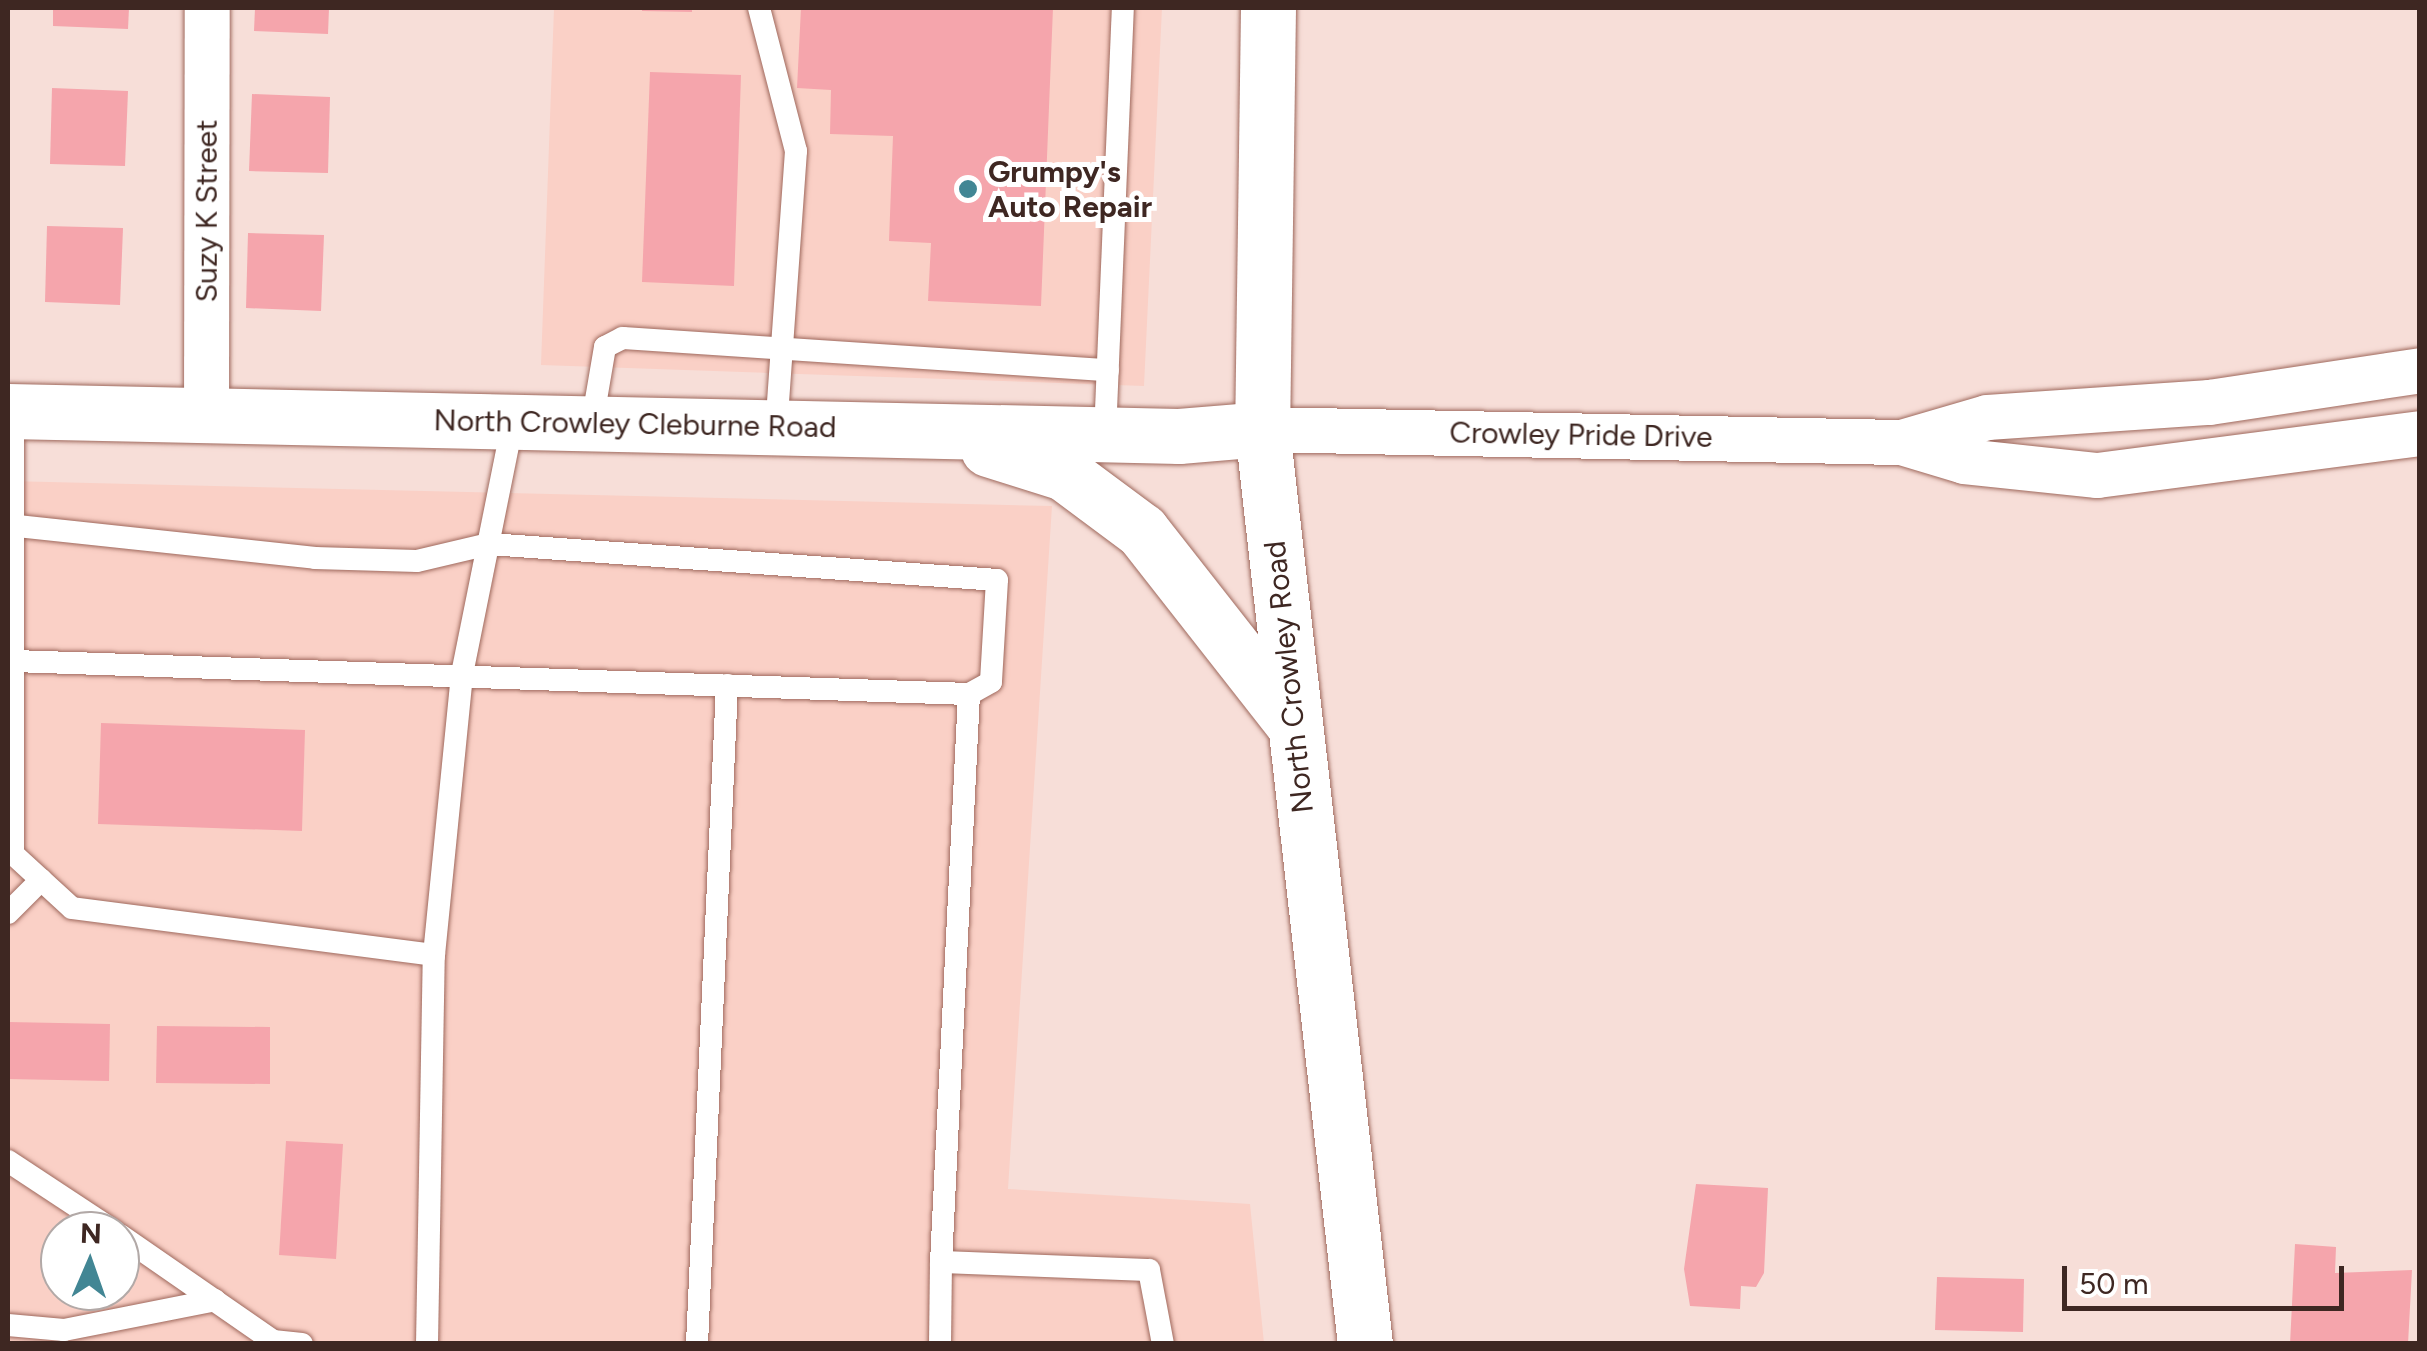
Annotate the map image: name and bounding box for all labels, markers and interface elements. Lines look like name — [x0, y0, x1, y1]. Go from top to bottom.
street label: Suzy K Street — [189, 120, 225, 302]
place label: Grumpy's Auto Repair — [988, 154, 1152, 224]
marker: Grumpy's Auto Repair — [957, 178, 979, 200]
street label: North Crowley Cleburne Road — [433, 402, 837, 446]
street label: Crowley Pride Drive — [1449, 415, 1713, 455]
street label: North Crowley Road — [1257, 539, 1321, 815]
north arrow — [40, 1211, 140, 1311]
text: N — [80, 1216, 102, 1250]
scale bar — [2067, 1246, 2350, 1308]
text: 50 m — [2079, 1265, 2148, 1302]

